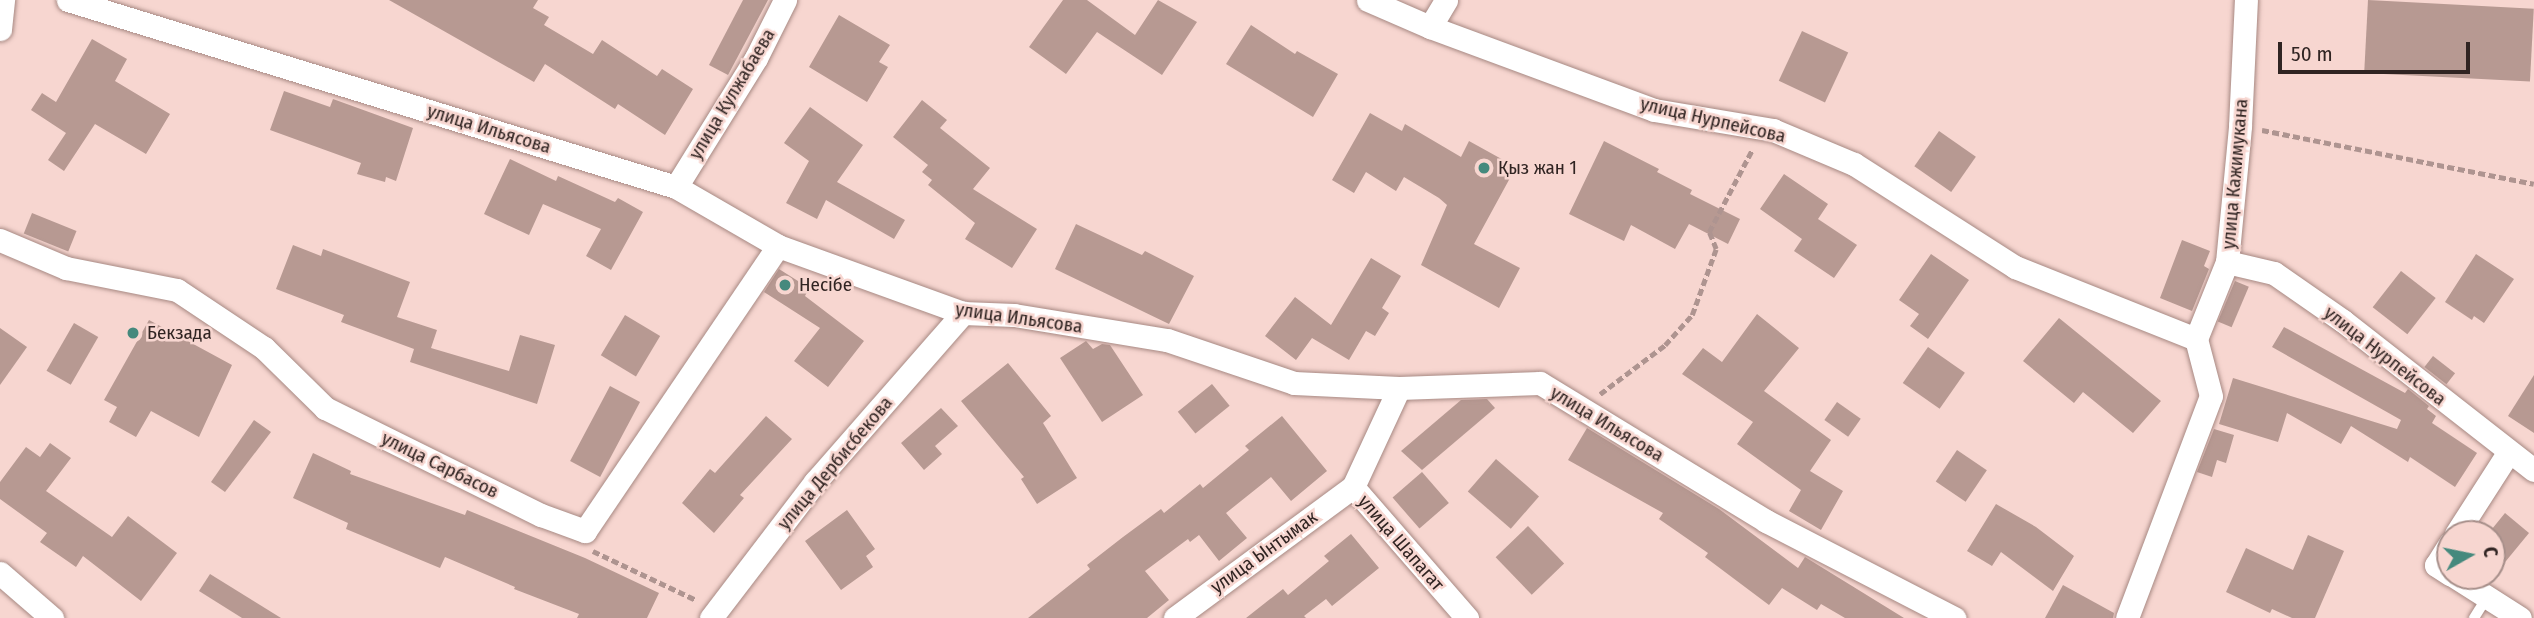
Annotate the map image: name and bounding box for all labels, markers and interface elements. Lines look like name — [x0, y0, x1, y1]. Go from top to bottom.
street label: улица Кулжабаева — [684, 25, 780, 163]
scale bar — [2282, 28, 2474, 72]
text: 50 m — [2291, 41, 2333, 67]
street label: улица Нурпейсова — [1638, 92, 1788, 148]
street label: улица Кажимукана — [2217, 98, 2253, 250]
street label: улица Ильясова — [424, 99, 554, 159]
place label: Қыз жан 1 — [1498, 157, 1577, 179]
marker: Қыз жан 1 — [1476, 160, 1492, 176]
place label: Несібе — [799, 274, 852, 296]
marker: Несібе — [777, 277, 793, 293]
street label: улица Ильясова — [954, 298, 1084, 338]
street label: улица Нурпейсова — [2320, 301, 2450, 411]
place label: Бекзада — [147, 322, 212, 344]
marker: Бекзада — [125, 325, 141, 341]
street label: улица Ильясова — [1546, 381, 1668, 467]
street label: улица Дербисбекова — [773, 392, 897, 534]
street label: улица Сарбасов — [378, 427, 502, 503]
street label: улица Шапагат — [1353, 490, 1449, 596]
street label: улица Ынтымак — [1206, 506, 1322, 598]
north arrow — [2436, 520, 2506, 590]
text: С — [2478, 545, 2502, 559]

